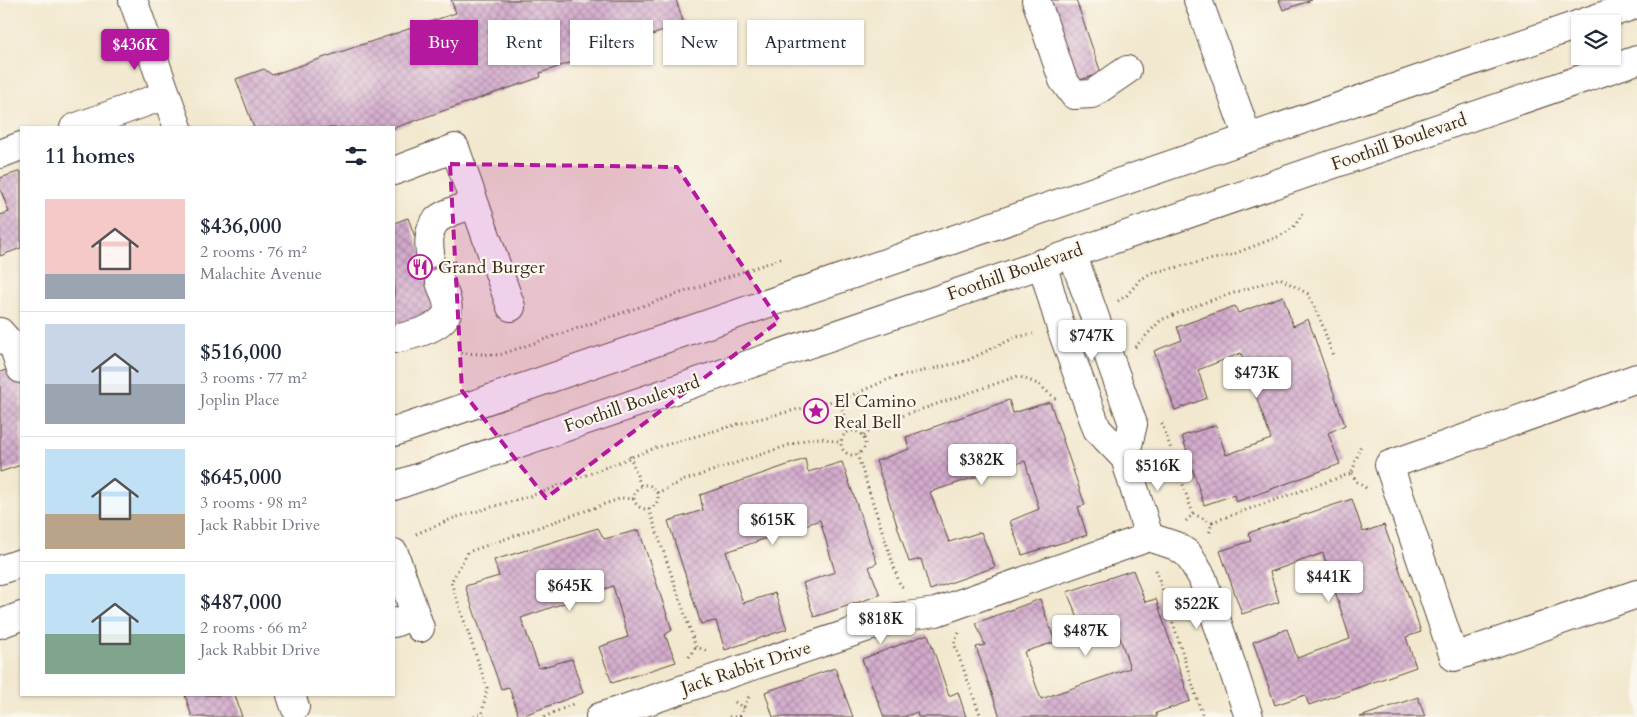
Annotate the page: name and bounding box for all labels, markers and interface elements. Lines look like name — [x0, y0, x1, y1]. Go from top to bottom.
map controls — [1571, 15, 1621, 65]
button: layers — [1571, 15, 1621, 65]
chip: Buy — [410, 20, 478, 65]
chip: Rent — [488, 20, 560, 65]
chip: Filters — [570, 20, 653, 65]
chip: New — [663, 20, 737, 65]
chip: Apartment — [747, 20, 864, 65]
pin: $436K — [100, 28, 170, 71]
text: $436K — [112, 34, 158, 56]
street label: Foothill Boulevard — [1328, 107, 1471, 177]
text: 11 homes — [45, 142, 135, 171]
icon: filters — [342, 142, 370, 170]
text: $436,000 — [200, 212, 281, 241]
icon: home — [85, 219, 145, 279]
street label: Foothill Boulevard — [944, 237, 1087, 307]
text: 2 rooms · 76 m² — [200, 241, 307, 263]
restaurant icon: Grand Burger — [407, 254, 433, 280]
place label: Grand Burger — [438, 255, 545, 280]
text: Malachite Avenue — [200, 263, 322, 285]
pin: $747K — [1057, 320, 1127, 362]
text: $747K — [1069, 325, 1115, 347]
text: $516,000 — [200, 338, 281, 367]
icon: home — [85, 344, 145, 404]
pin: $473K — [1222, 356, 1292, 399]
text: $473K — [1234, 362, 1280, 384]
text: 3 rooms · 77 m² — [200, 367, 307, 389]
street label: Foothill Boulevard — [561, 369, 704, 439]
text: Joplin Place — [200, 389, 280, 411]
place label: El Camino Real Bell — [834, 389, 917, 435]
place icon: El Camino Real Bell — [803, 398, 829, 424]
pin: $382K — [947, 444, 1017, 486]
text: $382K — [959, 449, 1005, 471]
pin: $516K — [1123, 450, 1193, 492]
text: $516K — [1135, 455, 1181, 477]
text: $645,000 — [200, 463, 281, 492]
icon: home — [85, 469, 145, 529]
text: 3 rooms · 98 m² — [200, 492, 307, 514]
pin: $615K — [738, 504, 808, 546]
text: $615K — [750, 509, 796, 531]
text: Jack Rabbit Drive — [200, 514, 320, 536]
pin: $441K — [1294, 560, 1364, 603]
text: $441K — [1306, 566, 1352, 588]
pin: $645K — [535, 570, 605, 612]
text: $645K — [547, 575, 593, 597]
text: $487,000 — [200, 588, 281, 617]
pin: $522K — [1162, 588, 1232, 630]
text: $522K — [1174, 593, 1220, 615]
icon: home — [85, 594, 145, 654]
pin: $818K — [846, 602, 916, 645]
text: $818K — [858, 608, 904, 630]
pin: $487K — [1051, 614, 1121, 657]
text: 2 rooms · 66 m² — [200, 617, 307, 639]
text: $487K — [1063, 620, 1109, 642]
street label: Jack Rabbit Drive — [675, 635, 814, 702]
text: Jack Rabbit Drive — [200, 639, 320, 661]

